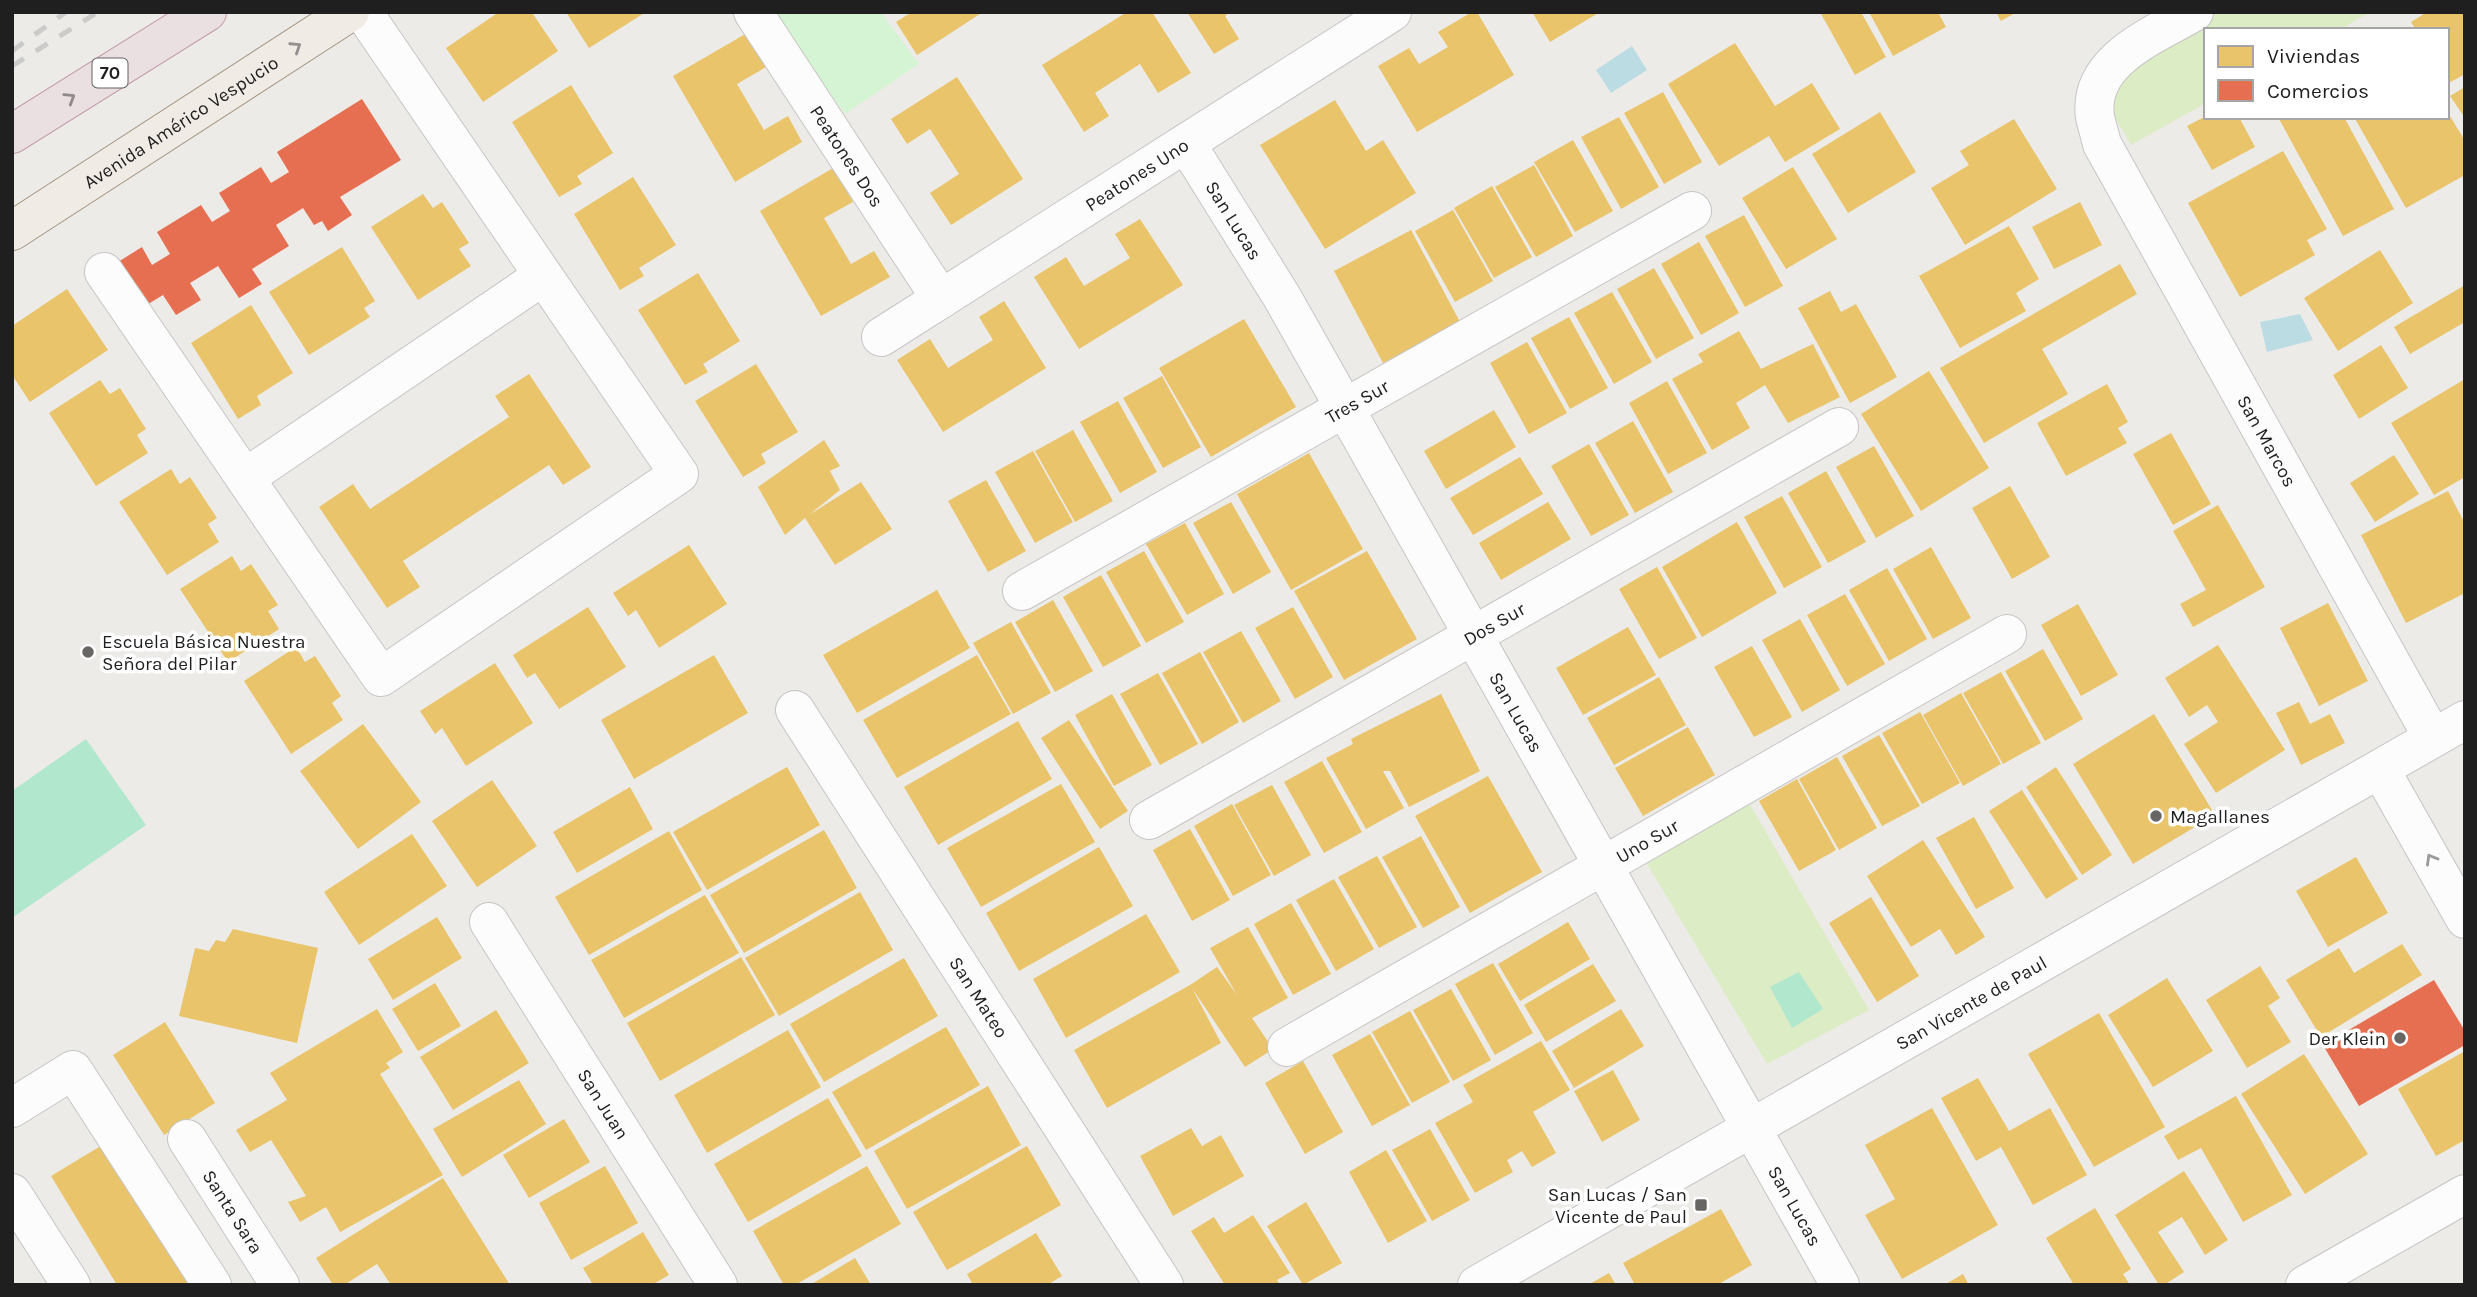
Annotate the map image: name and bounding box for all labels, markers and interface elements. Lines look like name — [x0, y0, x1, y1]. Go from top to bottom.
legend — [2204, 28, 2449, 119]
one-way arrow — [288, 42, 301, 55]
text: Viviendas — [2267, 44, 2360, 68]
street label: Avenida Américo Vespucio — [80, 52, 283, 194]
road number: 70 — [92, 58, 128, 88]
text: Comercios — [2267, 79, 2369, 103]
one-way arrow — [63, 93, 76, 106]
street label: Peatones Dos — [805, 101, 888, 211]
street label: Peatones Uno — [1081, 134, 1193, 216]
street label: San Lucas — [1201, 177, 1266, 264]
street label: Tres Sur — [1322, 375, 1393, 429]
street label: San Marcos — [2232, 391, 2301, 491]
street label: Dos Sur — [1460, 598, 1529, 651]
place label: Escuela Básica Nuestra Señora del Pilar — [102, 631, 305, 675]
marker: Escuela Básica Nuestra Señora del Pilar — [80, 644, 96, 660]
street label: San Lucas — [1484, 668, 1547, 756]
place label: Magallanes — [2170, 806, 2270, 828]
marker: Magallanes — [2148, 808, 2164, 824]
street label: Uno Sur — [1612, 815, 1683, 868]
one-way arrow — [2426, 854, 2439, 867]
street label: San Vicente de Paul — [1892, 952, 2051, 1055]
street label: San Mateo — [944, 953, 1012, 1042]
place label: Der Klein — [2309, 1028, 2386, 1050]
marker: Der Klein — [2392, 1030, 2408, 1046]
street label: San Juan — [572, 1065, 633, 1144]
street label: San Lucas — [1763, 1162, 1826, 1250]
street label: Santa Sara — [198, 1166, 267, 1258]
place label: San Lucas / San Vicente de Paul — [1548, 1184, 1687, 1228]
marker: San Lucas / San Vicente de Paul — [1693, 1197, 1709, 1213]

